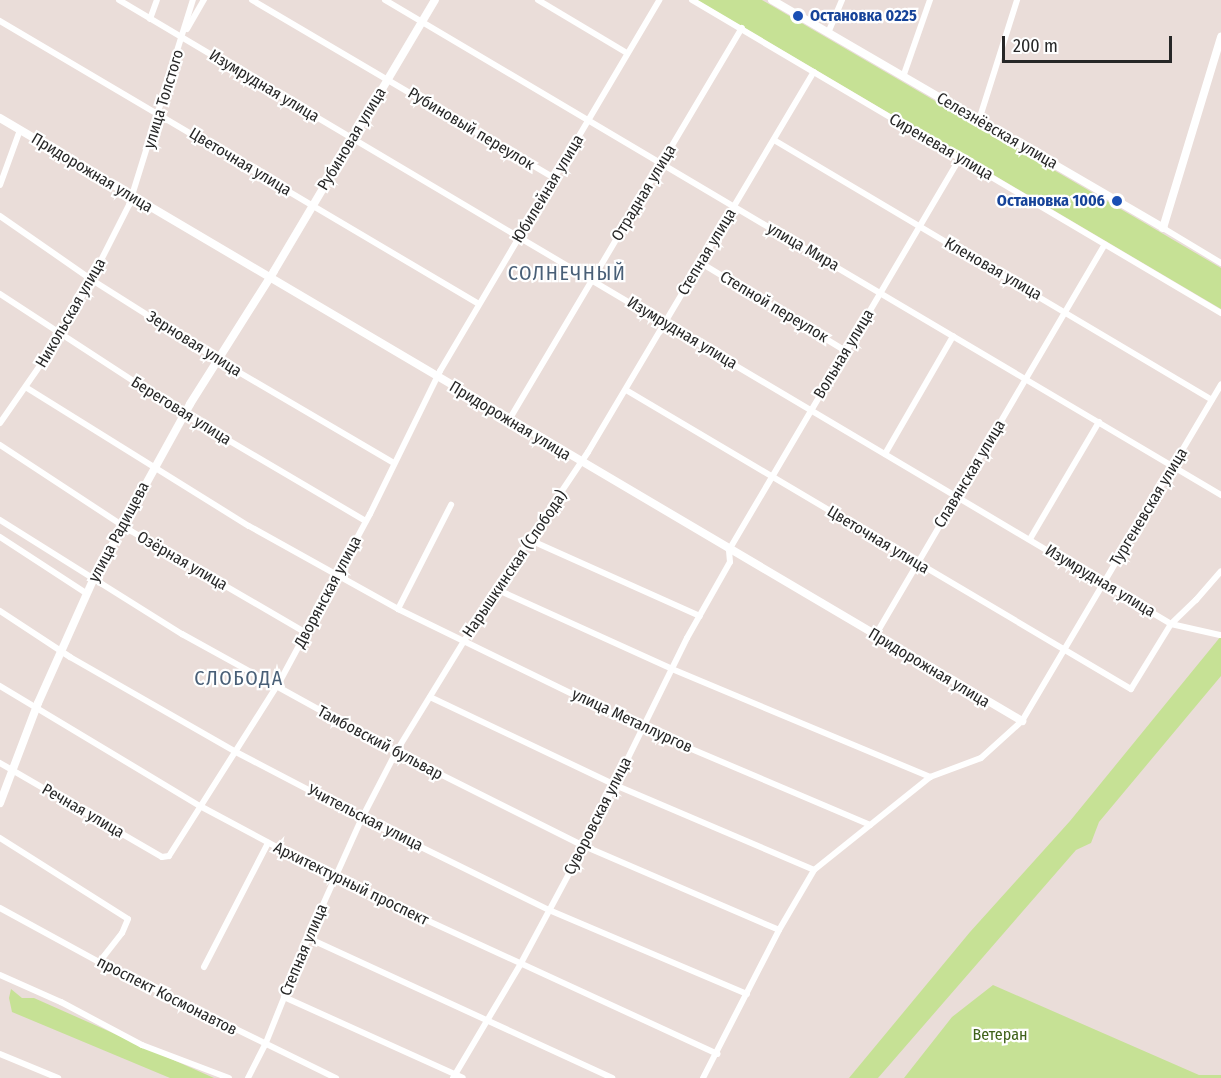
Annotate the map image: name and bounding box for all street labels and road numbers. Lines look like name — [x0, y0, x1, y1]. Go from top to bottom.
street label: Изумрудная улица — [205, 46, 323, 126]
street label: улица Толстого — [140, 47, 188, 151]
street label: Рубиновая улица — [314, 84, 390, 194]
street label: Рубиновый переулок — [404, 84, 538, 174]
street label: Селезнёвская улица — [933, 89, 1061, 173]
street label: Сиреневая улица — [886, 109, 996, 185]
street label: Цветочная улица — [185, 124, 295, 200]
street label: Придорожная улица — [28, 129, 156, 217]
street label: Юбилейная улица — [508, 131, 588, 247]
street label: Отрадная улица — [608, 141, 680, 245]
street label: Степная улица — [674, 205, 740, 299]
street label: улица Мира — [764, 219, 842, 275]
street label: Кленовая улица — [941, 233, 1045, 305]
street label: Никольская улица — [32, 255, 110, 371]
street label: Степной переулок — [716, 267, 832, 347]
street label: Изумрудная улица — [623, 293, 741, 373]
street label: Вольная улица — [810, 306, 878, 402]
street label: Зерновая улица — [143, 307, 245, 381]
street label: Береговая улица — [127, 373, 235, 449]
street label: Придорожная улица — [446, 377, 574, 465]
street label: Славянская улица — [930, 417, 1010, 531]
street label: Тургеневская улица — [1106, 445, 1192, 569]
street label: улица Радищева — [84, 479, 154, 585]
street label: Нарышкинская (Слобода) — [459, 487, 571, 641]
street label: Цветочная улица — [823, 502, 933, 578]
street label: Озёрная улица — [133, 527, 231, 595]
street label: Дворянская улица — [290, 533, 366, 651]
street label: Изумрудная улица — [1041, 541, 1159, 621]
street label: Придорожная улица — [865, 624, 993, 712]
street label: улица Металлургов — [569, 685, 695, 757]
street label: Тамбовский бульвар — [314, 702, 446, 784]
street label: Суворовская улица — [560, 754, 636, 878]
street label: Речная улица — [38, 780, 128, 842]
street label: Учительская улица — [304, 781, 426, 855]
street label: Архитектурный проспект — [270, 838, 432, 930]
street label: Степная улица — [276, 901, 332, 999]
street label: проспект Космонавтов — [94, 952, 240, 1040]

